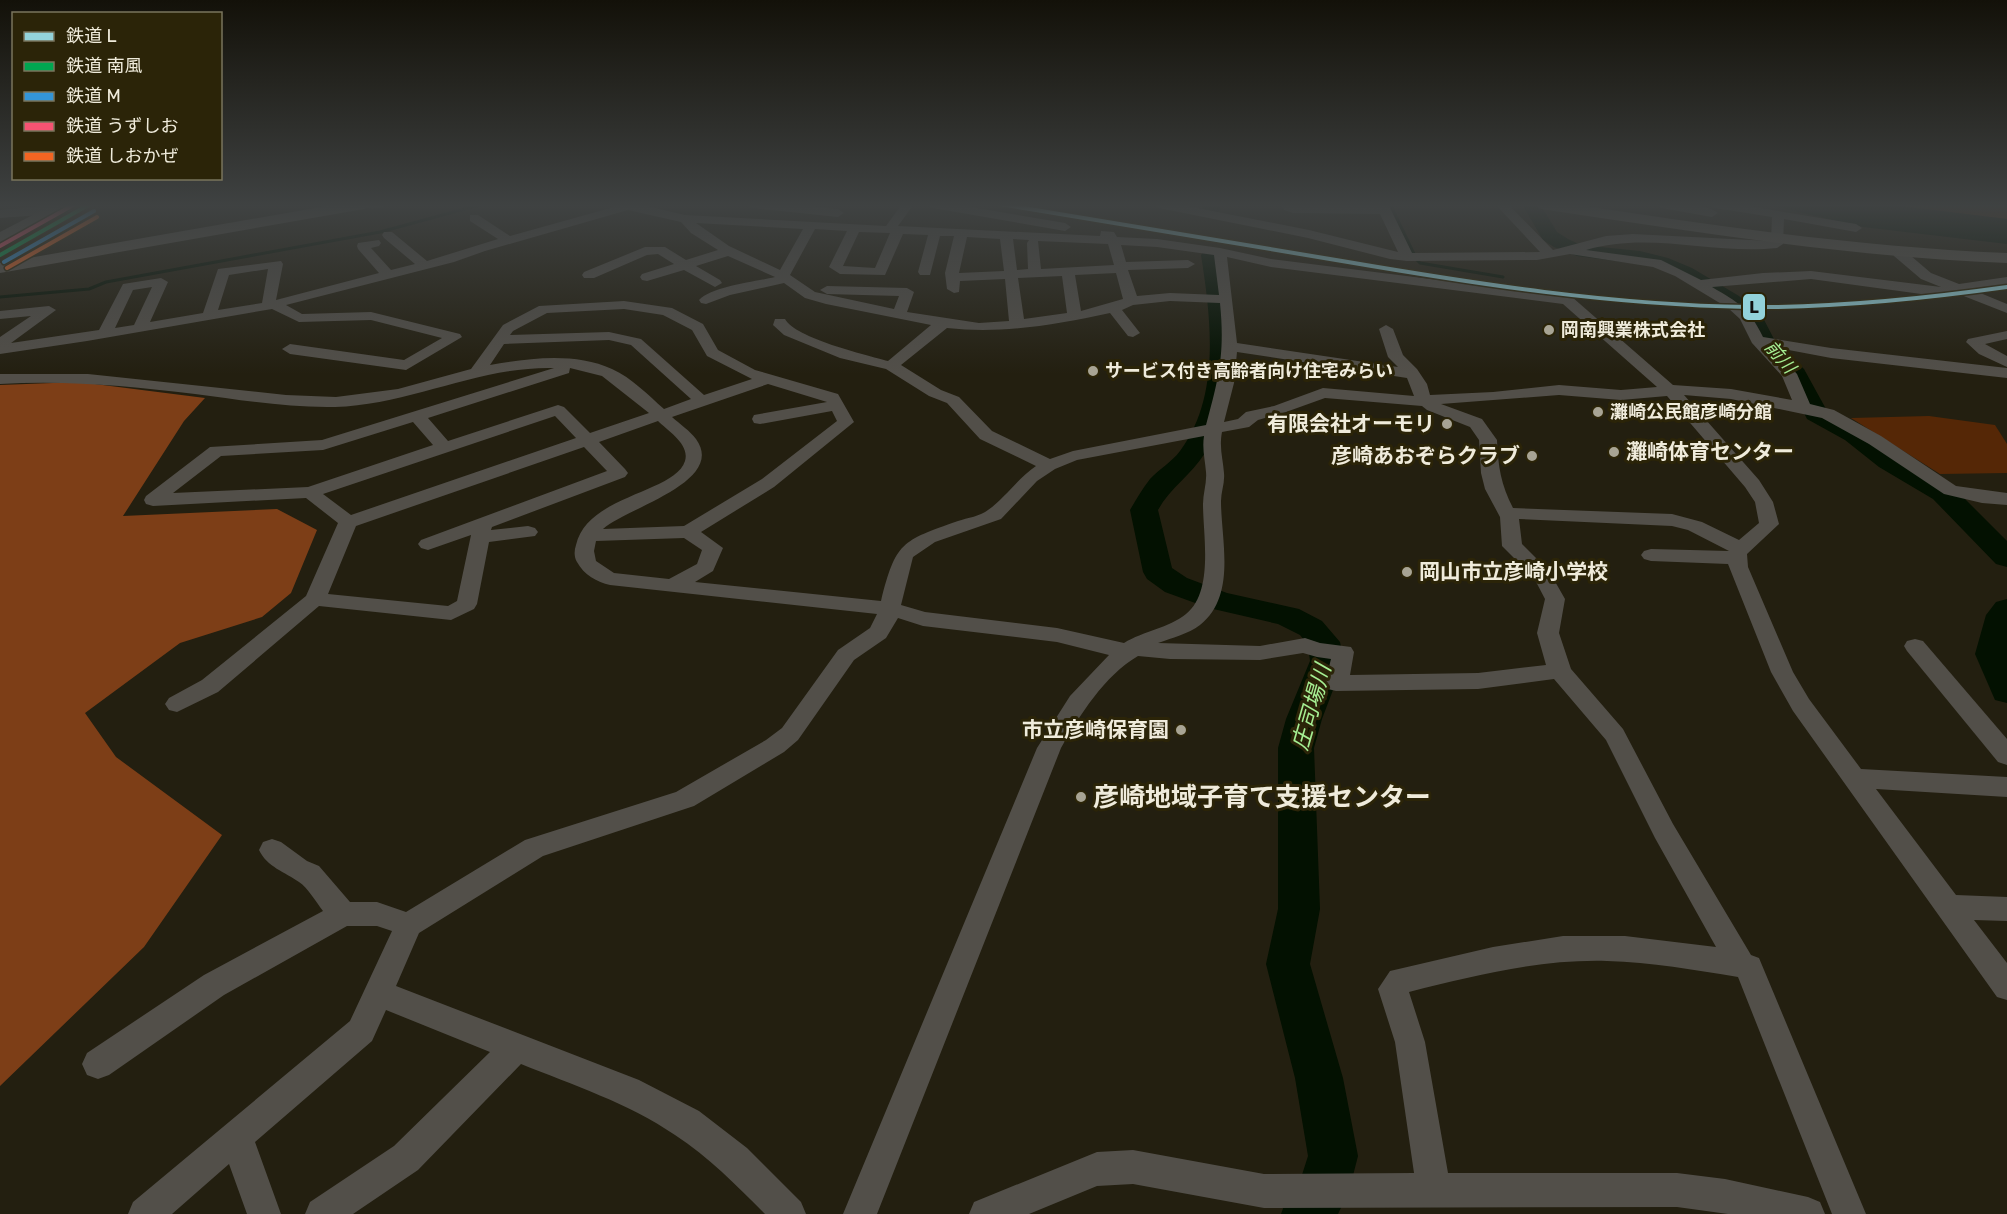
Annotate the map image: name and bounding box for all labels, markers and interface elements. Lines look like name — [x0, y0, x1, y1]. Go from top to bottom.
legend — [12, 12, 222, 180]
text: 鉄道 L — [66, 25, 117, 47]
text: 鉄道 南風 — [66, 55, 142, 77]
text: 鉄道 M — [66, 85, 121, 107]
text: 鉄道 うずしお — [66, 115, 178, 137]
text: 鉄道 しおかぜ — [66, 145, 178, 167]
line badge: L — [1742, 293, 1766, 321]
text: L — [1749, 298, 1759, 317]
place label: 岡南興業株式会社 — [1561, 319, 1705, 341]
marker: 岡南興業株式会社 — [1542, 323, 1556, 337]
water label: 前川 — [1760, 336, 1801, 379]
place label: サービス付き高齢者向け住宅みらい — [1105, 360, 1393, 382]
marker: サービス付き高齢者向け住宅みらい — [1086, 364, 1100, 378]
place label: 灘崎公民館彦崎分館 — [1610, 401, 1772, 423]
marker: 灘崎公民館彦崎分館 — [1591, 405, 1605, 419]
place label: 有限会社オーモリ — [1267, 411, 1435, 436]
marker: 有限会社オーモリ — [1440, 417, 1454, 431]
place label: 灘崎体育センター — [1626, 439, 1794, 464]
place label: 彦崎あおぞらクラブ — [1331, 443, 1520, 468]
marker: 灘崎体育センター — [1607, 445, 1621, 459]
marker: 彦崎あおぞらクラブ — [1525, 449, 1539, 463]
place label: 岡山市立彦崎小学校 — [1419, 559, 1608, 584]
marker: 岡山市立彦崎小学校 — [1400, 565, 1414, 579]
water label: 庄司場川 — [1286, 659, 1337, 753]
place label: 市立彦崎保育園 — [1022, 717, 1169, 742]
marker: 市立彦崎保育園 — [1174, 723, 1188, 737]
place label: 彦崎地域子育て支援センター — [1093, 782, 1431, 813]
marker: 彦崎地域子育て支援センター — [1074, 790, 1088, 804]

